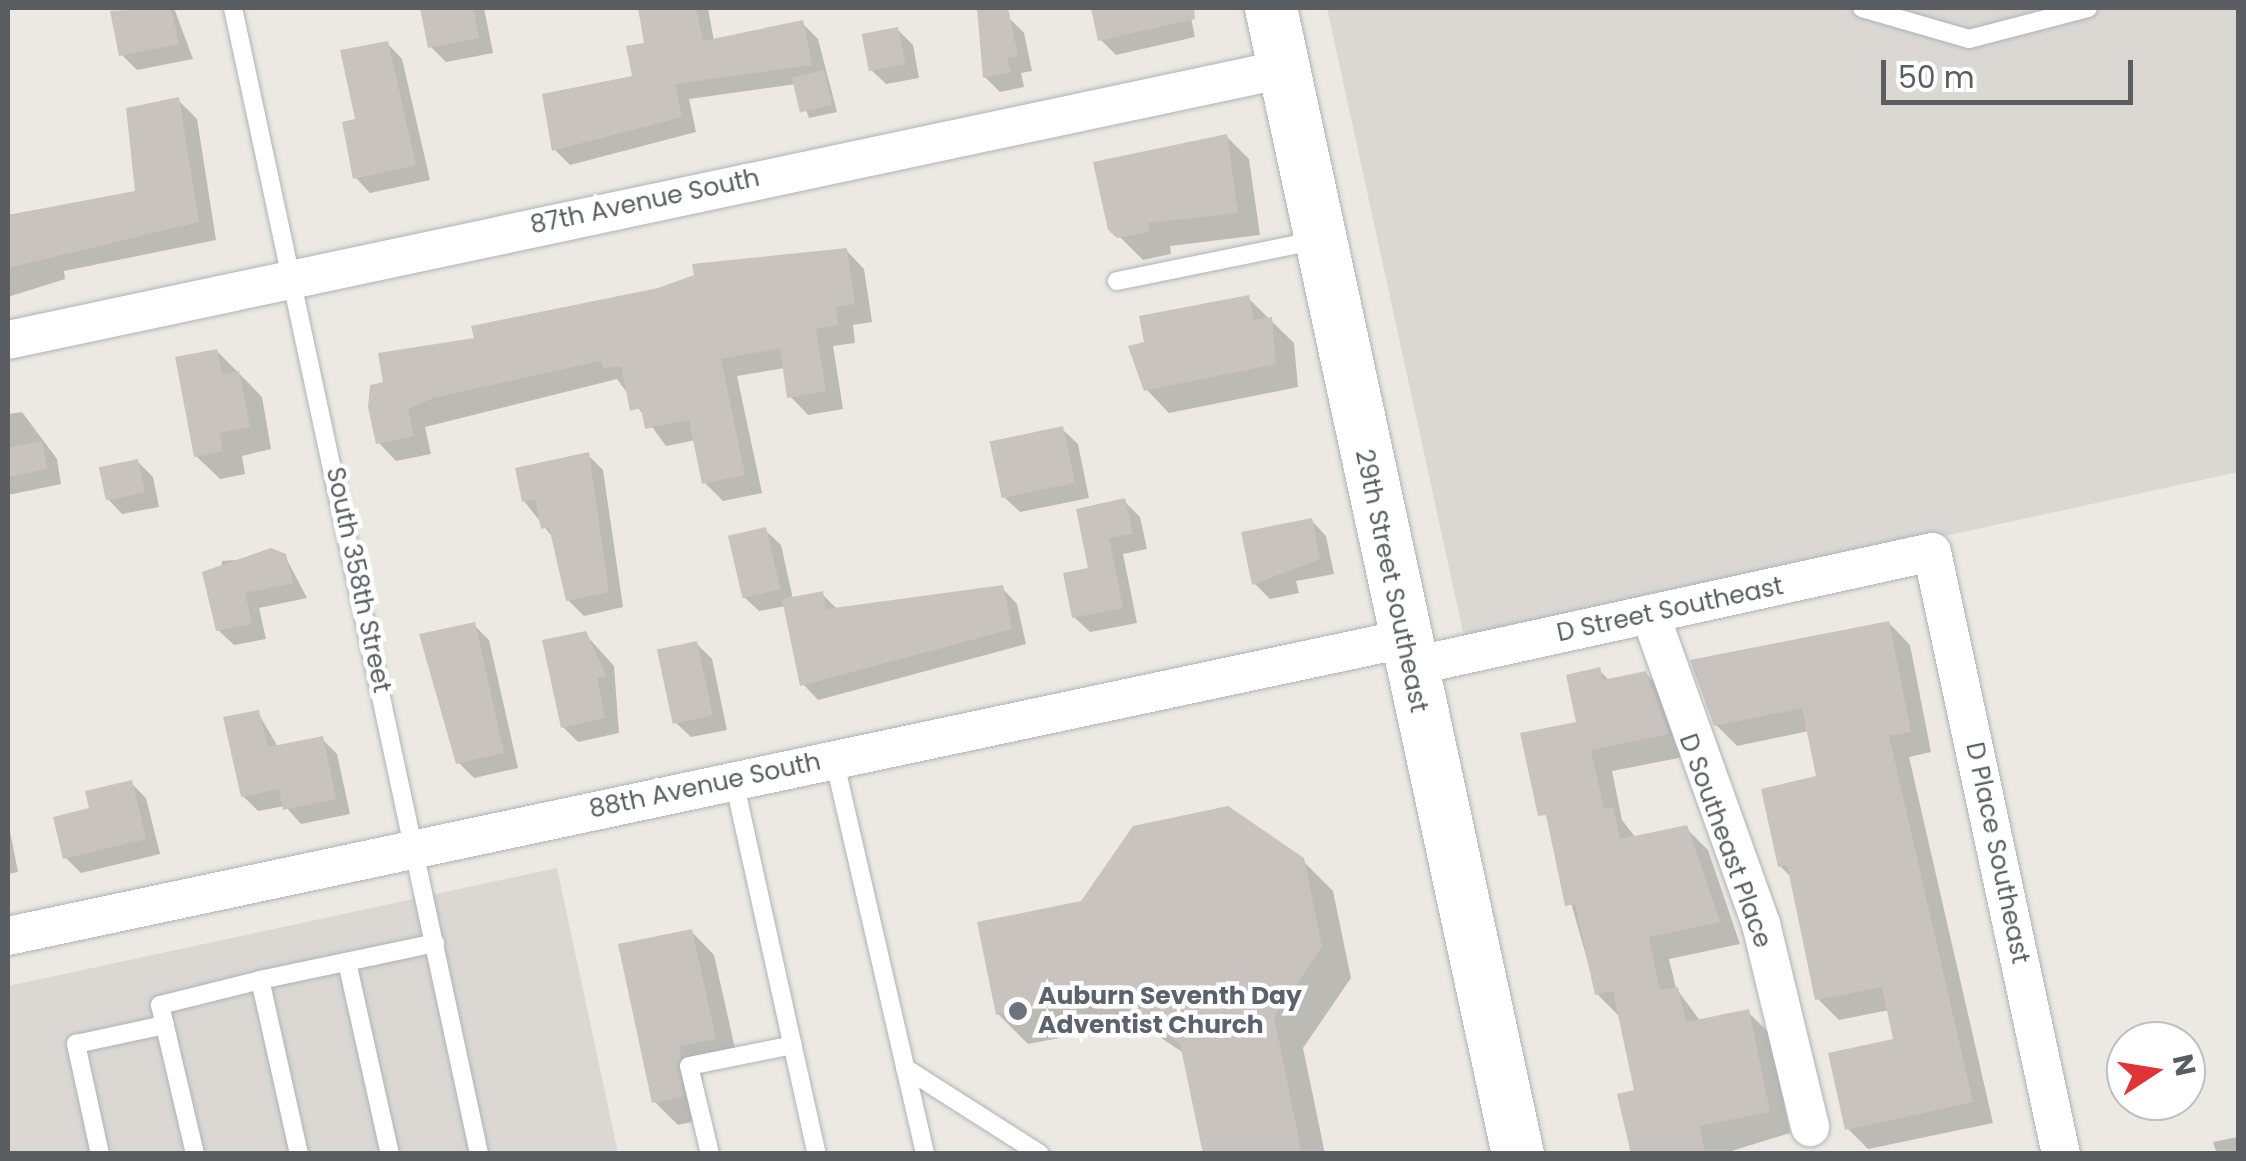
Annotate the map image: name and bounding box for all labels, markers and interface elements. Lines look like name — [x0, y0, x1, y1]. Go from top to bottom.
scale bar — [1886, 40, 2138, 102]
text: 50 m — [1898, 56, 1975, 99]
street label: 87th Avenue South — [528, 163, 762, 241]
street label: 29th Street Southeast — [1348, 447, 1434, 715]
street label: South 358th Street — [319, 465, 397, 695]
street label: D Street Southeast — [1554, 571, 1786, 649]
street label: D Southeast Place — [1672, 730, 1778, 952]
street label: D Place Southeast — [1959, 740, 2035, 966]
street label: 88th Avenue South — [587, 747, 823, 825]
place label: Auburn Seventh Day Adventist Church — [1038, 982, 1302, 1041]
marker: Auburn Seventh Day Adventist Church — [1007, 1000, 1029, 1022]
north arrow — [2106, 1021, 2206, 1121]
text: N — [2163, 1051, 2205, 1079]

